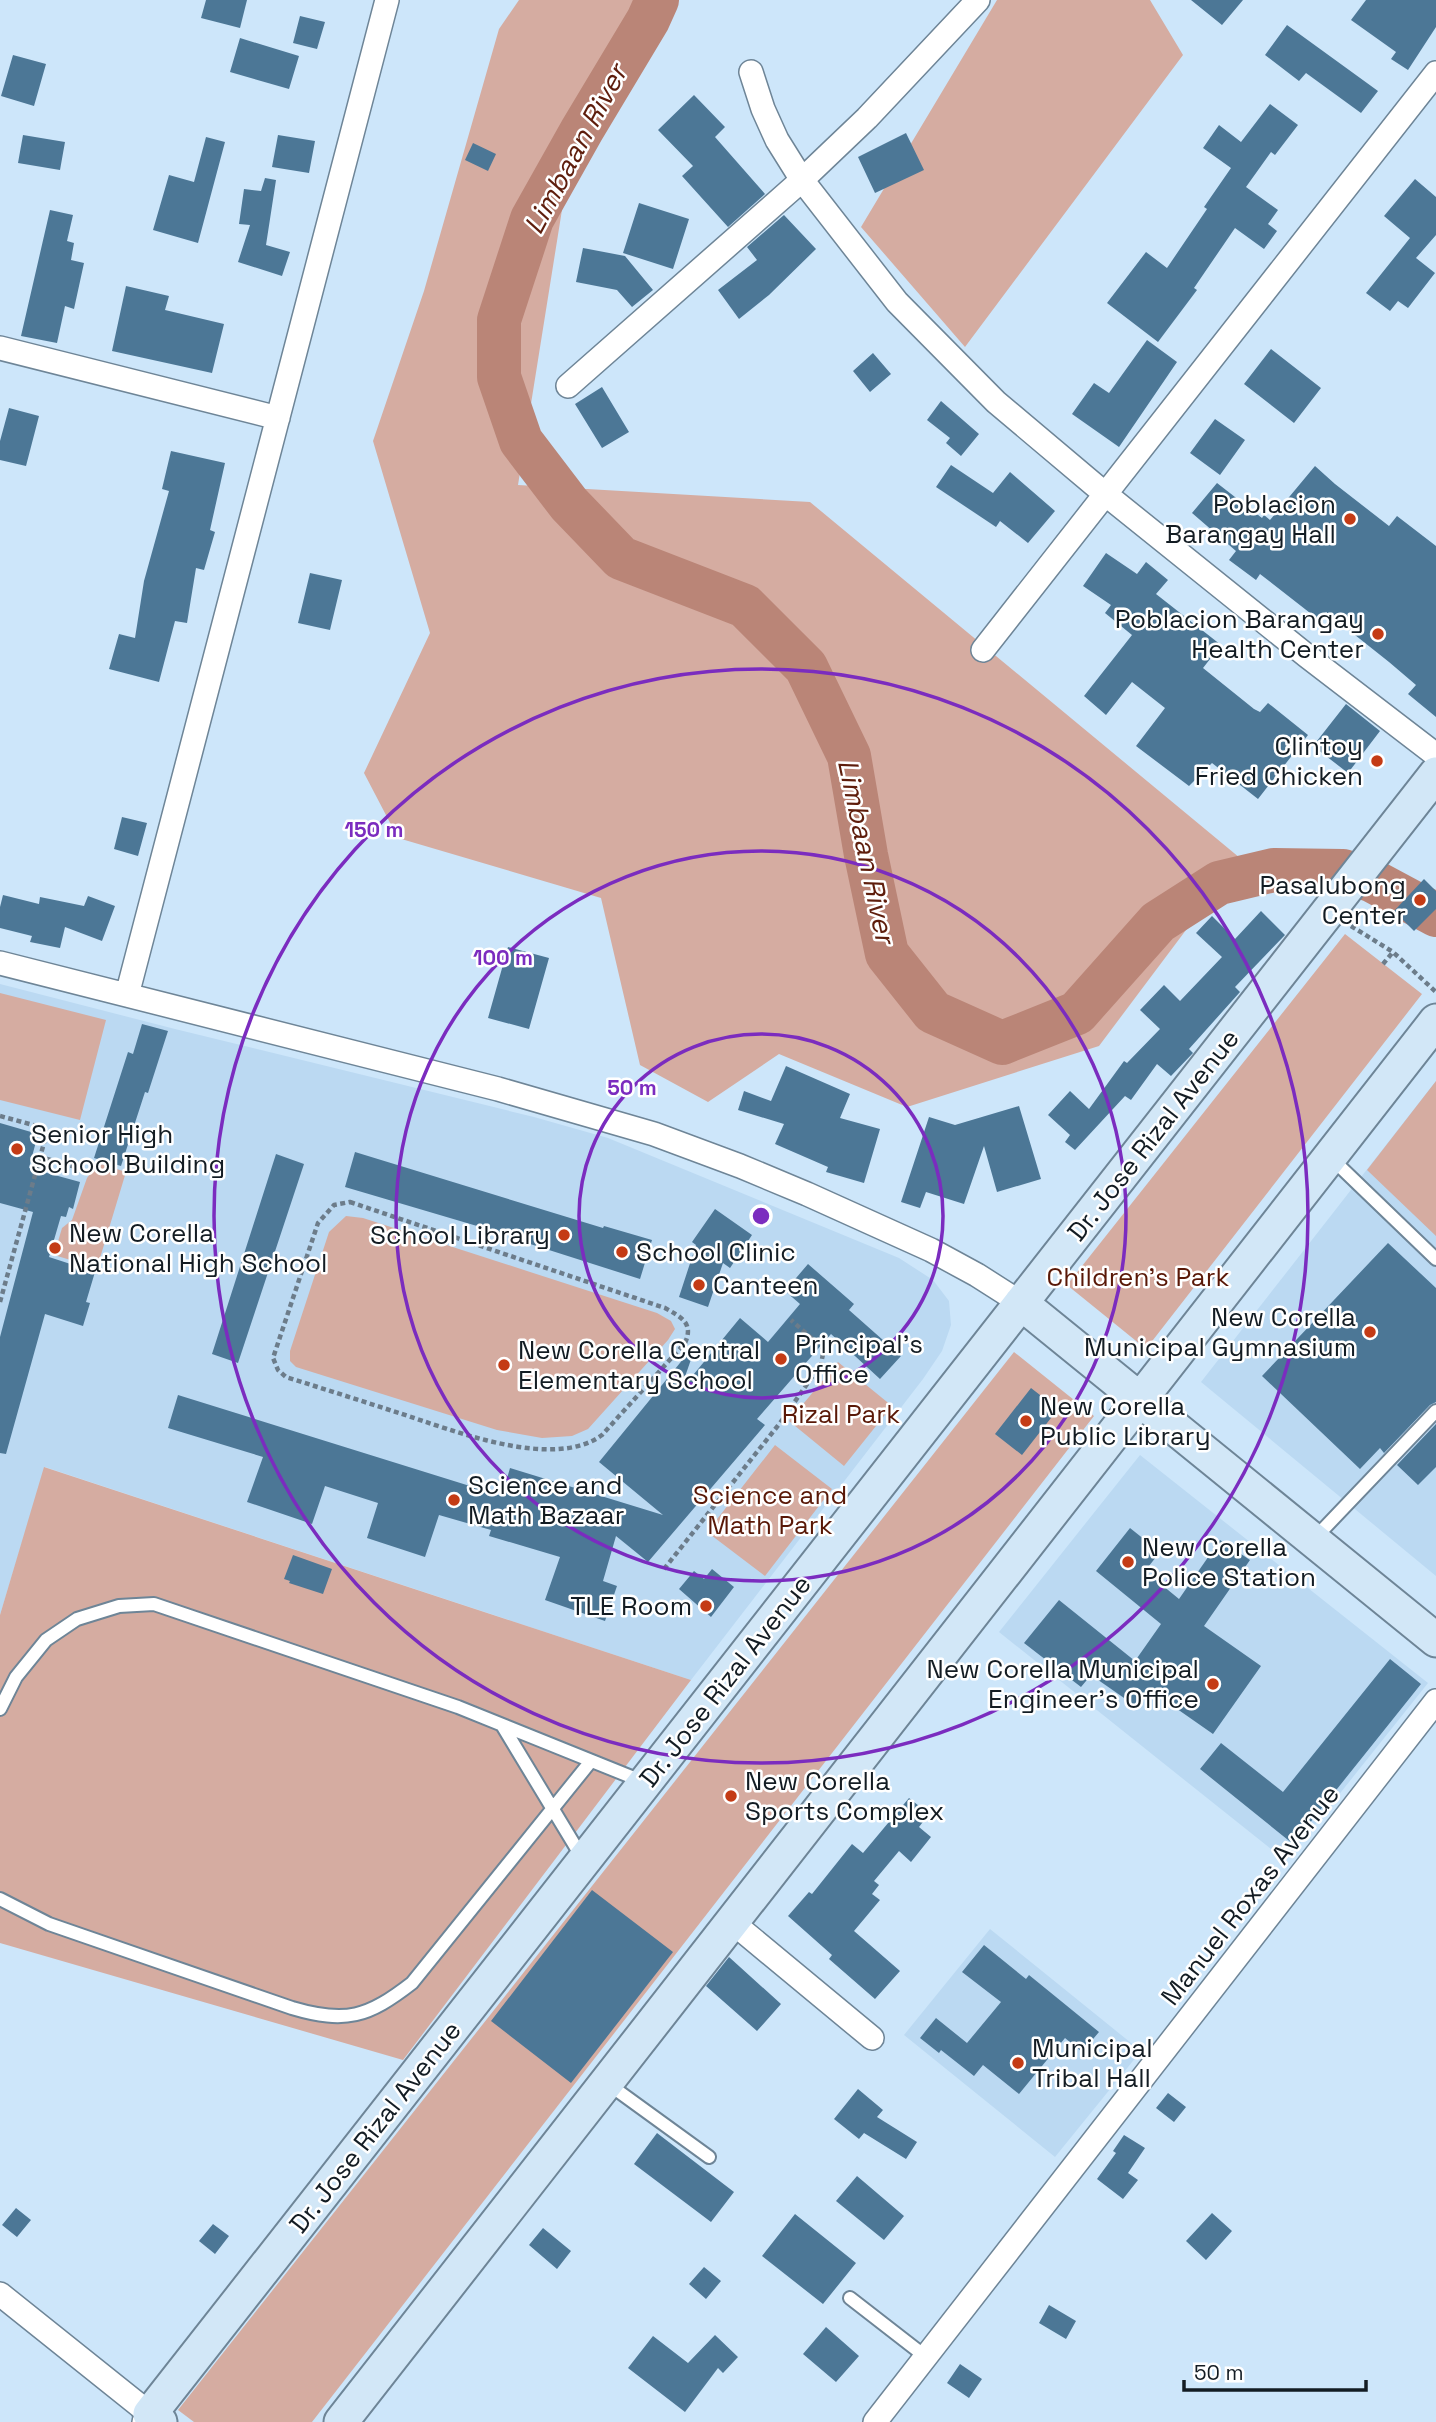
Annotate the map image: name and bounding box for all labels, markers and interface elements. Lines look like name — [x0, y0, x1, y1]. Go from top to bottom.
water label: Limbaan River — [515, 55, 636, 240]
place label: Poblacion Barangay Hall — [1165, 487, 1336, 551]
marker: Poblacion Barangay Hall — [1342, 511, 1358, 527]
place label: Poblacion Barangay Health Center — [1115, 602, 1364, 666]
marker: Poblacion Barangay Health Center — [1370, 626, 1386, 642]
place label: Clintoy Fried Chicken — [1195, 729, 1363, 793]
marker: Clintoy Fried Chicken — [1369, 753, 1385, 769]
water label: Limbaan River — [830, 756, 905, 950]
text: 150 m — [345, 816, 403, 843]
place label: Pasalubong Center — [1260, 868, 1406, 932]
marker: Pasalubong Center — [1412, 892, 1428, 908]
text: 100 m — [473, 944, 533, 971]
street label: Dr. Jose Rizal Avenue — [1060, 1022, 1246, 1248]
text: 50 m — [607, 1074, 657, 1101]
place label: Senior High School Building — [31, 1117, 225, 1181]
marker: Senior High School Building — [9, 1141, 25, 1157]
centre of rings — [749, 1204, 773, 1228]
place label: New Corella National High School — [69, 1216, 327, 1280]
place label: School Library — [370, 1218, 550, 1252]
marker: School Library — [556, 1227, 572, 1243]
place label: School Clinic — [636, 1235, 796, 1269]
marker: New Corella National High School — [47, 1240, 63, 1256]
marker: School Clinic — [614, 1244, 630, 1260]
park label: Children's Park — [1047, 1260, 1229, 1294]
place label: Canteen — [713, 1268, 818, 1302]
marker: Canteen — [691, 1277, 707, 1293]
place label: New Corella Municipal Gymnasium — [1084, 1300, 1356, 1364]
marker: New Corella Municipal Gymnasium — [1362, 1324, 1378, 1340]
place label: Principal's Office — [795, 1327, 923, 1391]
place label: New Corella Central Elementary School — [518, 1333, 760, 1397]
marker: Principal's Office — [773, 1351, 789, 1367]
marker: New Corella Central Elementary School — [496, 1357, 512, 1373]
place label: New Corella Public Library — [1040, 1389, 1211, 1453]
park label: Rizal Park — [782, 1397, 900, 1431]
marker: New Corella Public Library — [1018, 1413, 1034, 1429]
place label: Science and Math Bazaar — [468, 1468, 625, 1532]
park label: Science and Math Park — [693, 1478, 847, 1542]
marker: Science and Math Bazaar — [446, 1492, 462, 1508]
place label: New Corella Police Station — [1142, 1530, 1316, 1594]
marker: New Corella Police Station — [1120, 1554, 1136, 1570]
street label: Dr. Jose Rizal Avenue — [632, 1568, 818, 1794]
place label: TLE Room — [570, 1589, 692, 1623]
marker: TLE Room — [698, 1598, 714, 1614]
place label: New Corella Municipal Engineer's Office — [927, 1652, 1199, 1716]
marker: New Corella Municipal Engineer's Office — [1205, 1676, 1221, 1692]
place label: New Corella Sports Complex — [745, 1764, 944, 1828]
street label: Manuel Roxas Avenue — [1153, 1778, 1347, 2012]
marker: New Corella Sports Complex — [723, 1788, 739, 1804]
street label: Dr. Jose Rizal Avenue — [282, 2014, 468, 2240]
place label: Municipal Tribal Hall — [1032, 2031, 1153, 2095]
marker: Municipal Tribal Hall — [1010, 2055, 1026, 2071]
scale bar — [1184, 2348, 1366, 2392]
text: 50 m — [1194, 2359, 1244, 2386]

